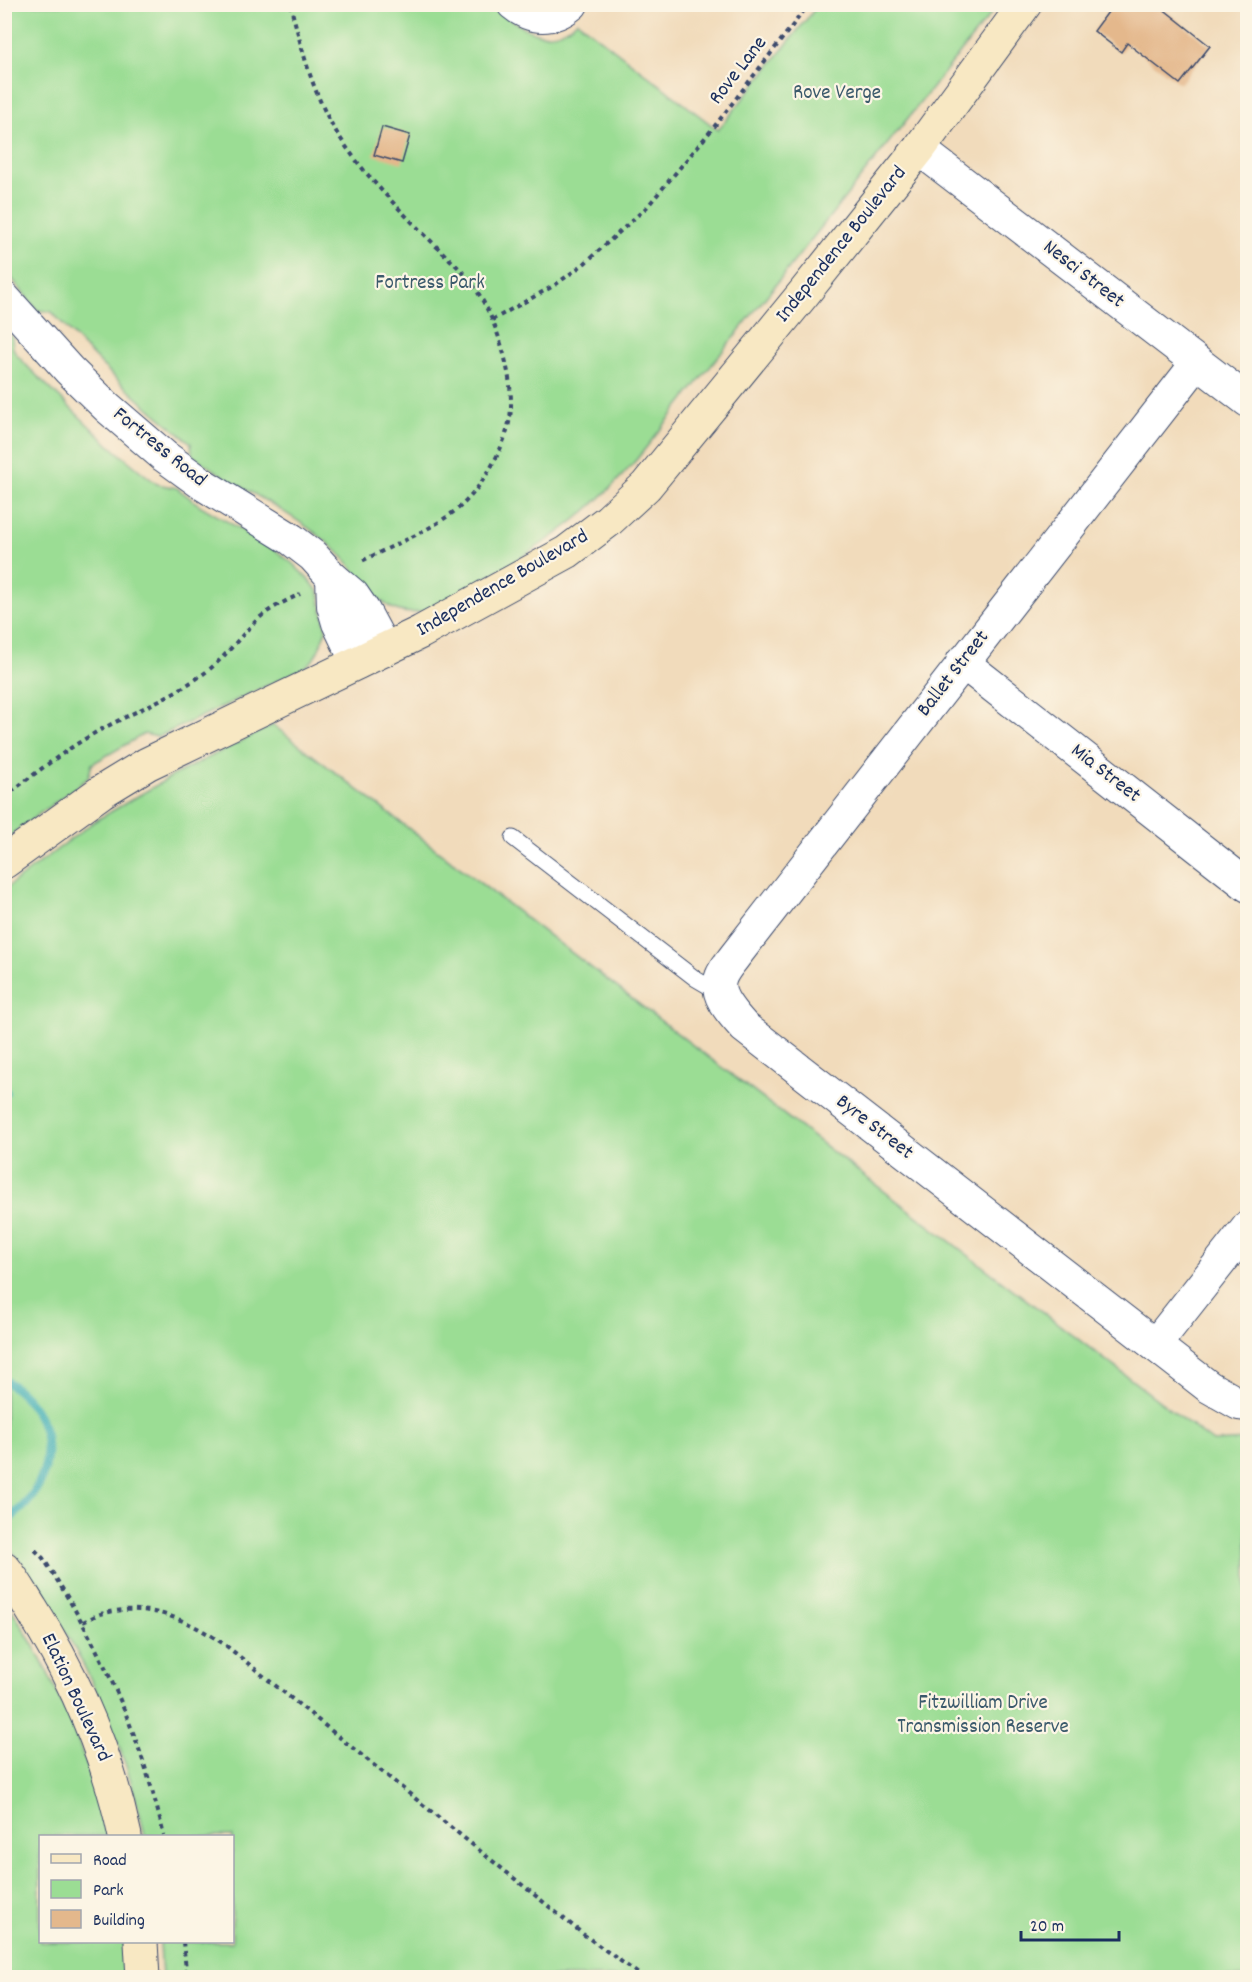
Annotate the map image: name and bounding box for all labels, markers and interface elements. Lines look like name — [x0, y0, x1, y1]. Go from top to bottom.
street label: Rove Lane — [703, 30, 775, 112]
park label: Rove Verge — [793, 79, 881, 109]
street label: Independence Boulevard — [769, 160, 915, 330]
street label: Nesci Street — [1036, 233, 1130, 317]
park label: Fortress Park — [375, 269, 485, 299]
street label: Fortress Road — [106, 401, 212, 495]
street label: Independence Boulevard — [411, 522, 595, 646]
street label: Ballet Street — [911, 624, 998, 724]
street label: Mia Street — [1064, 737, 1147, 811]
street label: Byre Street — [829, 1088, 919, 1168]
street label: Elation Boulevard — [32, 1629, 118, 1767]
park label: Fitzwilliam Drive Transmission Reserve — [897, 1689, 1069, 1743]
legend — [39, 1835, 234, 1943]
text: Road — [93, 1849, 127, 1874]
text: Park — [93, 1879, 124, 1904]
scale bar — [1021, 1904, 1118, 1942]
text: Building — [93, 1909, 145, 1934]
text: 20 m — [1030, 1915, 1064, 1940]

